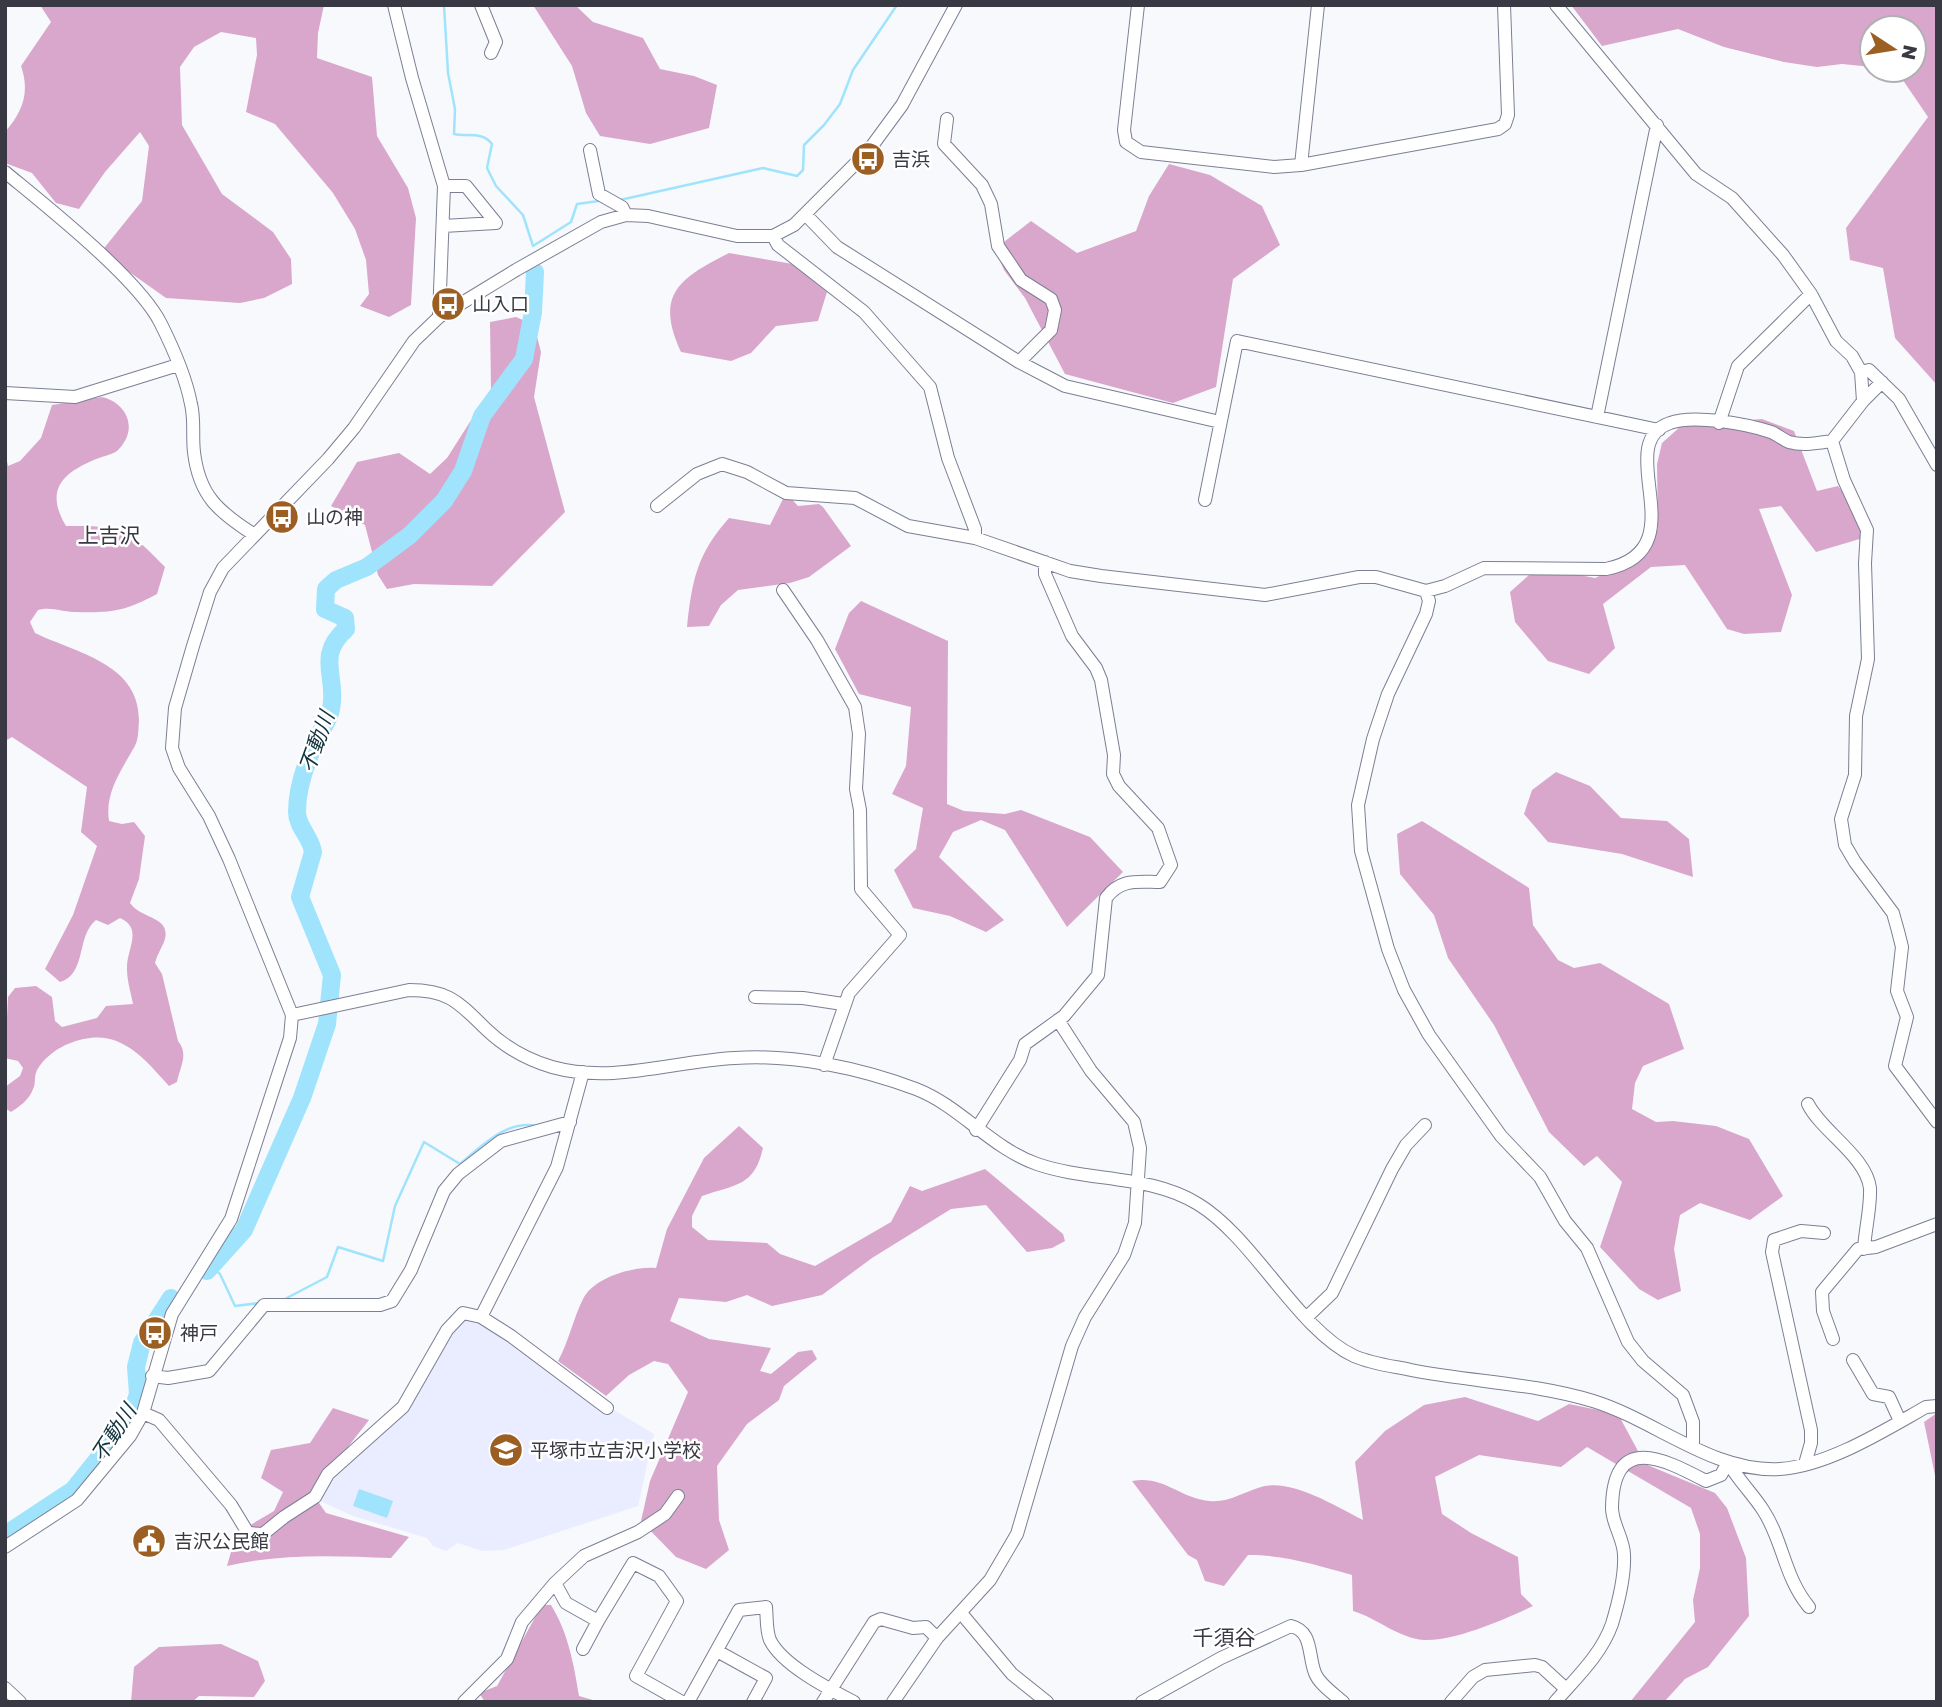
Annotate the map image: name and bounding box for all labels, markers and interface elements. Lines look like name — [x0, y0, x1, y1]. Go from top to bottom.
north arrow — [1858, 14, 1928, 84]
text: N — [1897, 43, 1923, 62]
bus stop icon: 吉浜 — [849, 140, 887, 178]
place label: 吉浜 — [892, 147, 930, 170]
bus stop icon: 山入口 — [429, 285, 467, 323]
place label: 山入口 — [472, 292, 529, 315]
bus stop icon: 山の神 — [263, 498, 301, 536]
place label: 山の神 — [306, 505, 363, 528]
district label: 上吉沢 — [78, 522, 141, 548]
water label: 不動川 — [293, 706, 340, 776]
bus stop icon: 神戸 — [136, 1314, 174, 1352]
place label: 神戸 — [180, 1321, 218, 1344]
water label: 不動川 — [85, 1397, 142, 1466]
school or university icon: 平塚市立吉沢小学校 — [487, 1431, 525, 1469]
place label: 平塚市立吉沢小学校 — [530, 1438, 701, 1461]
public building icon: 吉沢公民館 — [130, 1522, 168, 1560]
place label: 吉沢公民館 — [174, 1529, 269, 1552]
district label: 千須谷 — [1193, 1624, 1256, 1650]

